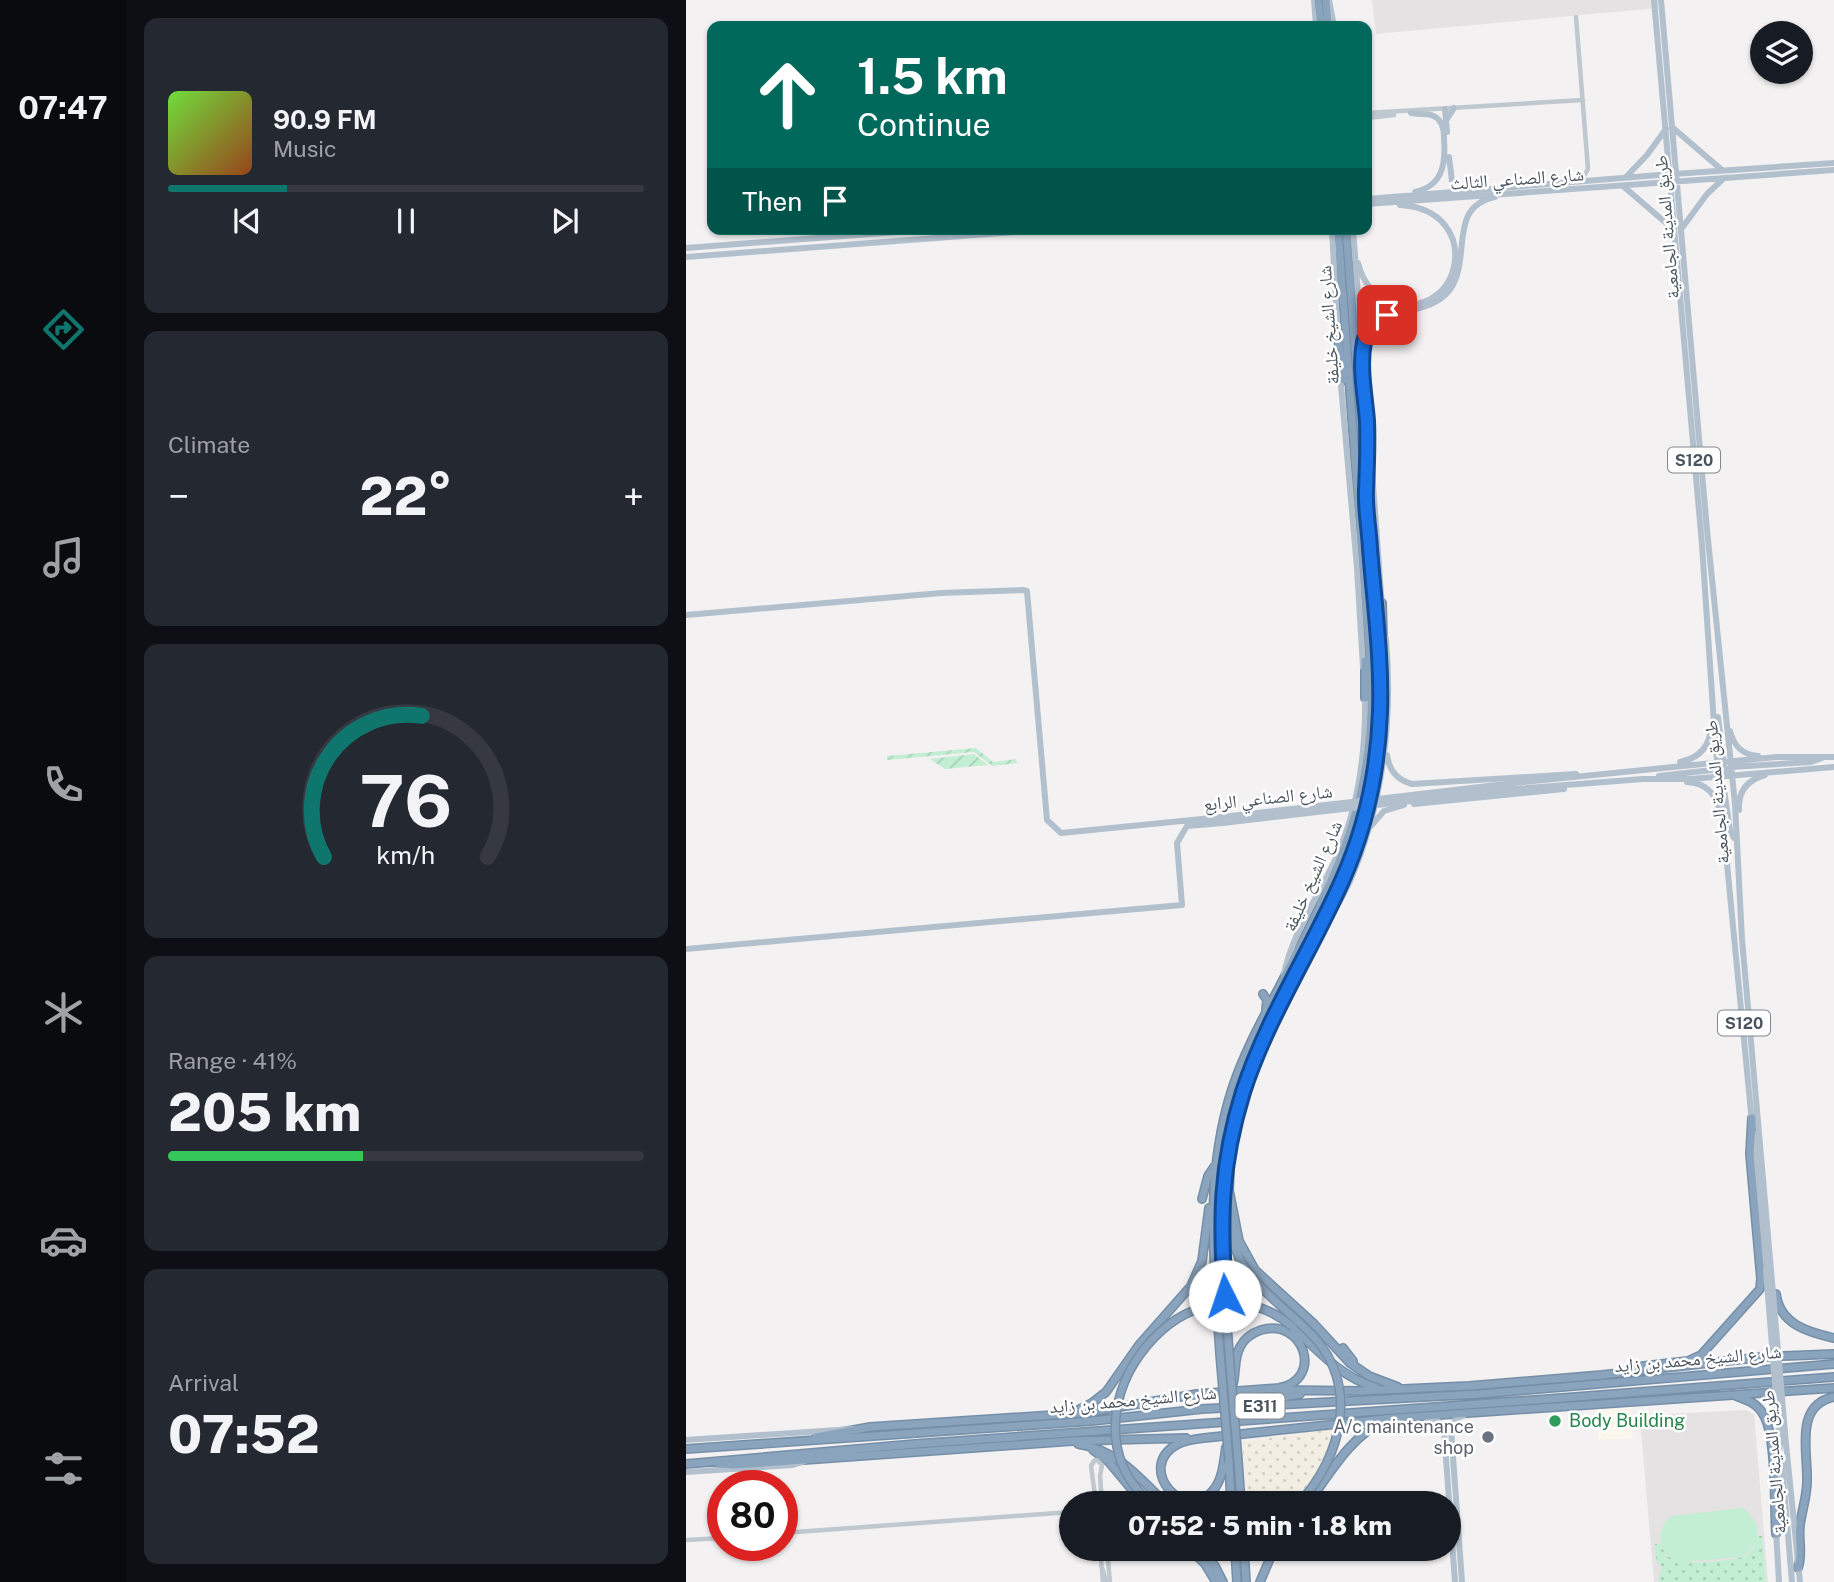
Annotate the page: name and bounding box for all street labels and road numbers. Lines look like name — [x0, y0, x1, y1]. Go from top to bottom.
street label: طريق المدينة الجامعية — [1650, 154, 1684, 300]
street label: شارع الصناعي الثالث — [1449, 163, 1585, 198]
street label: شارع الشيخ خليفة — [1314, 265, 1345, 385]
road number: S120 — [1668, 447, 1720, 472]
street label: طريق المدينة الجامعية — [1700, 719, 1734, 865]
street label: شارع الصناعي الرابع — [1202, 780, 1334, 819]
street label: شارع الشيخ خليفة — [1279, 817, 1348, 935]
road number: S120 — [1718, 1010, 1770, 1036]
street label: شارع الشيخ محمد بن زايد — [1613, 1341, 1783, 1378]
street label: شارع الشيخ محمد بن زايد — [1048, 1382, 1218, 1419]
street label: طريق المدينة الجامعية — [1757, 1389, 1791, 1535]
road number: E311 — [1236, 1394, 1284, 1418]

